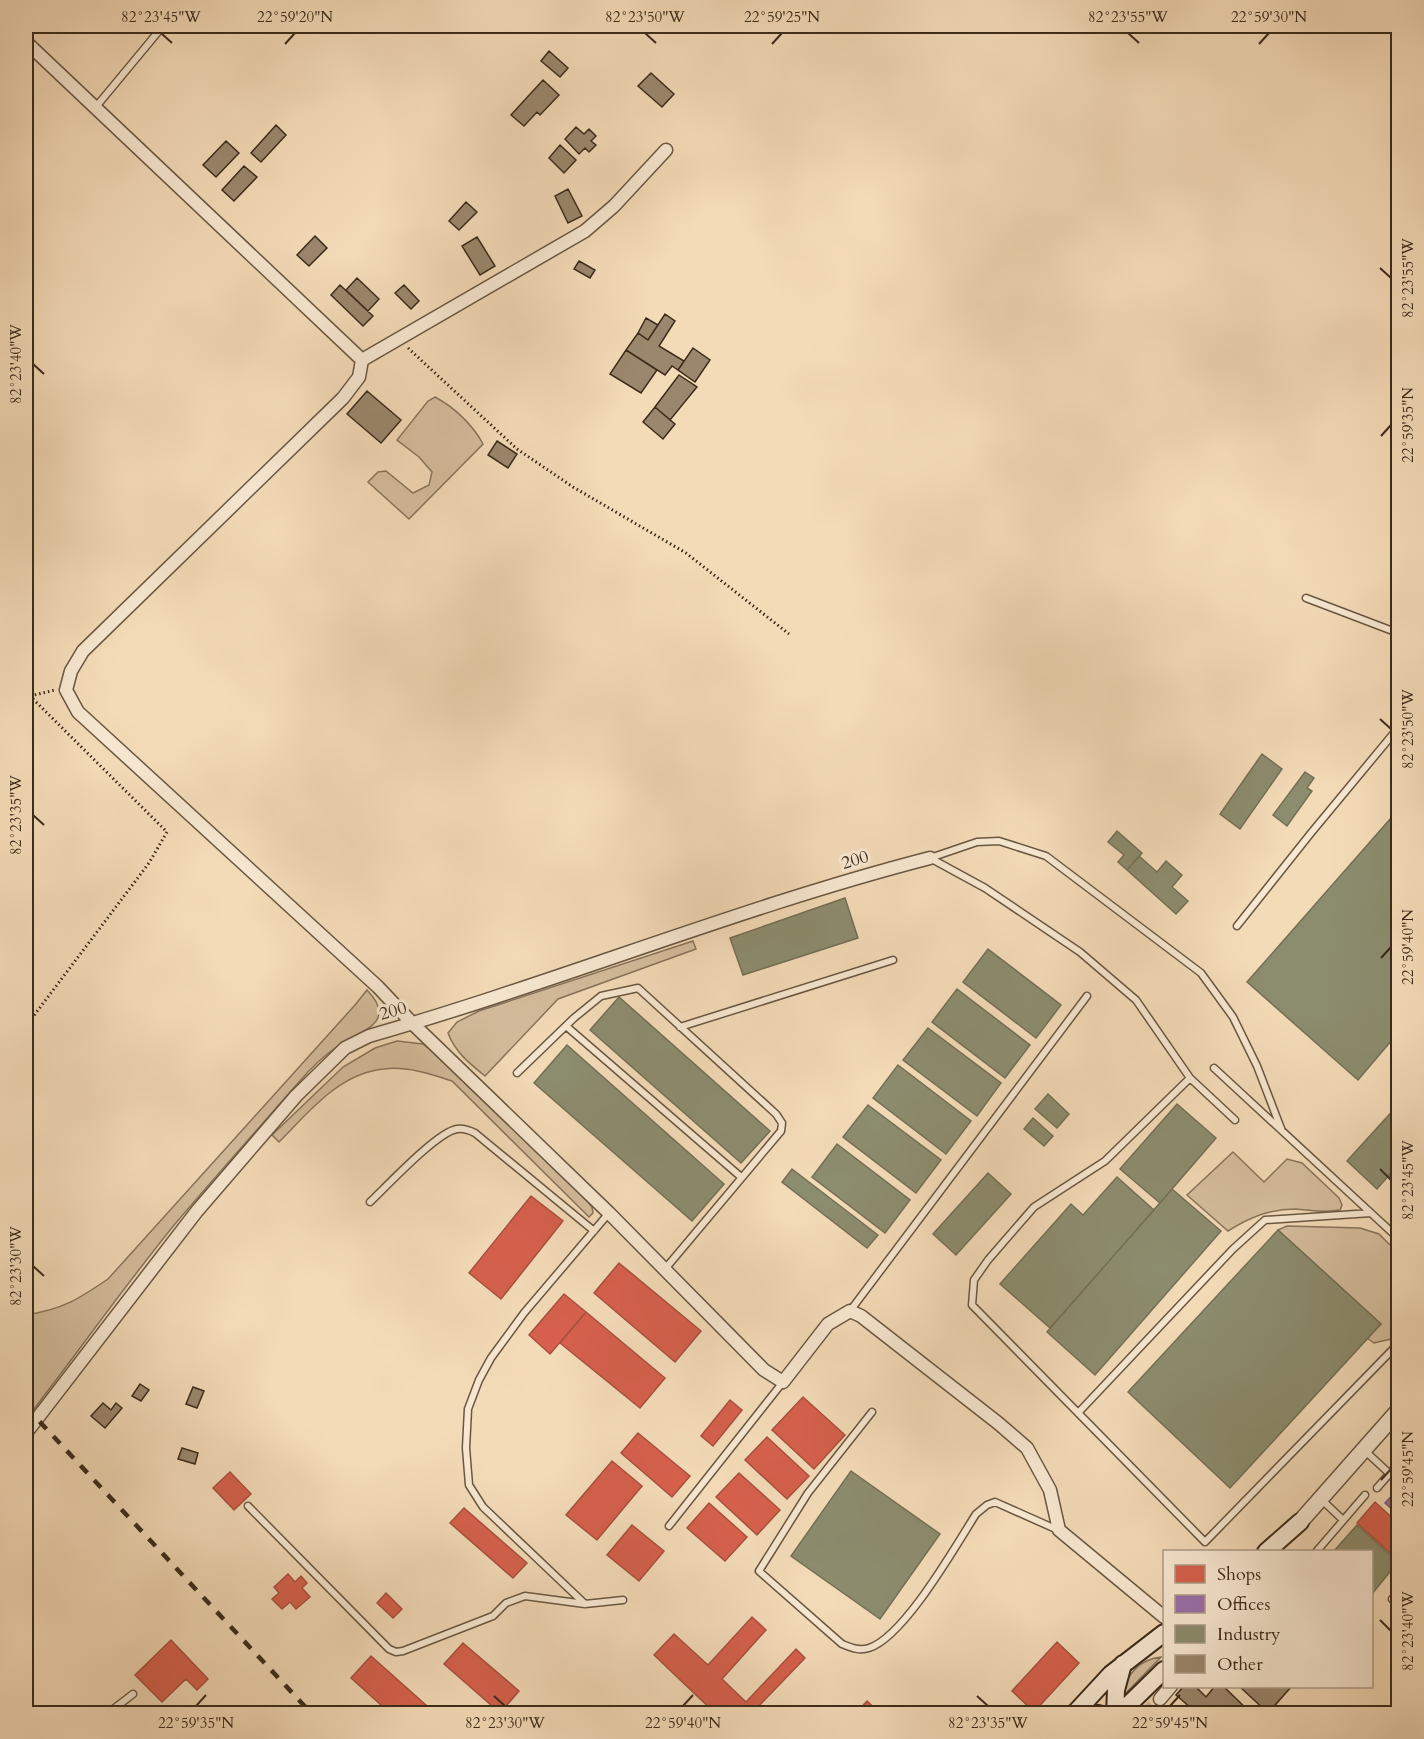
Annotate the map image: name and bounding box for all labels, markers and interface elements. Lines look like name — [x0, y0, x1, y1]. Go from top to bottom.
text: 82°23'45"W — [121, 7, 201, 27]
text: 22°59'20"N — [257, 7, 333, 27]
text: 82°23'50"W — [605, 7, 685, 27]
text: 22°59'25"N — [744, 7, 820, 27]
text: 82°23'55"W — [1088, 7, 1168, 27]
text: 22°59'30"N — [1231, 7, 1307, 27]
text: 82°23'55"W — [1398, 238, 1418, 318]
text: 82°23'40"W — [6, 324, 26, 404]
text: 22°59'35"N — [1398, 387, 1418, 463]
text: 82°23'50"W — [1398, 689, 1418, 769]
text: 82°23'35"W — [6, 775, 26, 855]
street label: 200 — [838, 844, 872, 876]
text: 22°59'40"N — [1398, 909, 1418, 985]
street label: 200 — [376, 995, 410, 1027]
text: 82°23'45"W — [1398, 1140, 1418, 1220]
text: 82°23'30"W — [6, 1226, 26, 1306]
text: 22°59'45"N — [1398, 1431, 1418, 1507]
legend — [1163, 1550, 1373, 1688]
text: Shops — [1217, 1562, 1261, 1587]
text: 82°23'40"W — [1398, 1591, 1418, 1671]
text: Offices — [1217, 1592, 1271, 1617]
text: Industry — [1217, 1622, 1281, 1647]
text: Other — [1217, 1652, 1263, 1677]
text: 22°59'35"N — [158, 1713, 234, 1733]
text: 82°23'30"W — [465, 1713, 545, 1733]
text: 22°59'40"N — [645, 1713, 721, 1733]
text: 82°23'35"W — [948, 1713, 1028, 1733]
text: 22°59'45"N — [1132, 1713, 1208, 1733]

